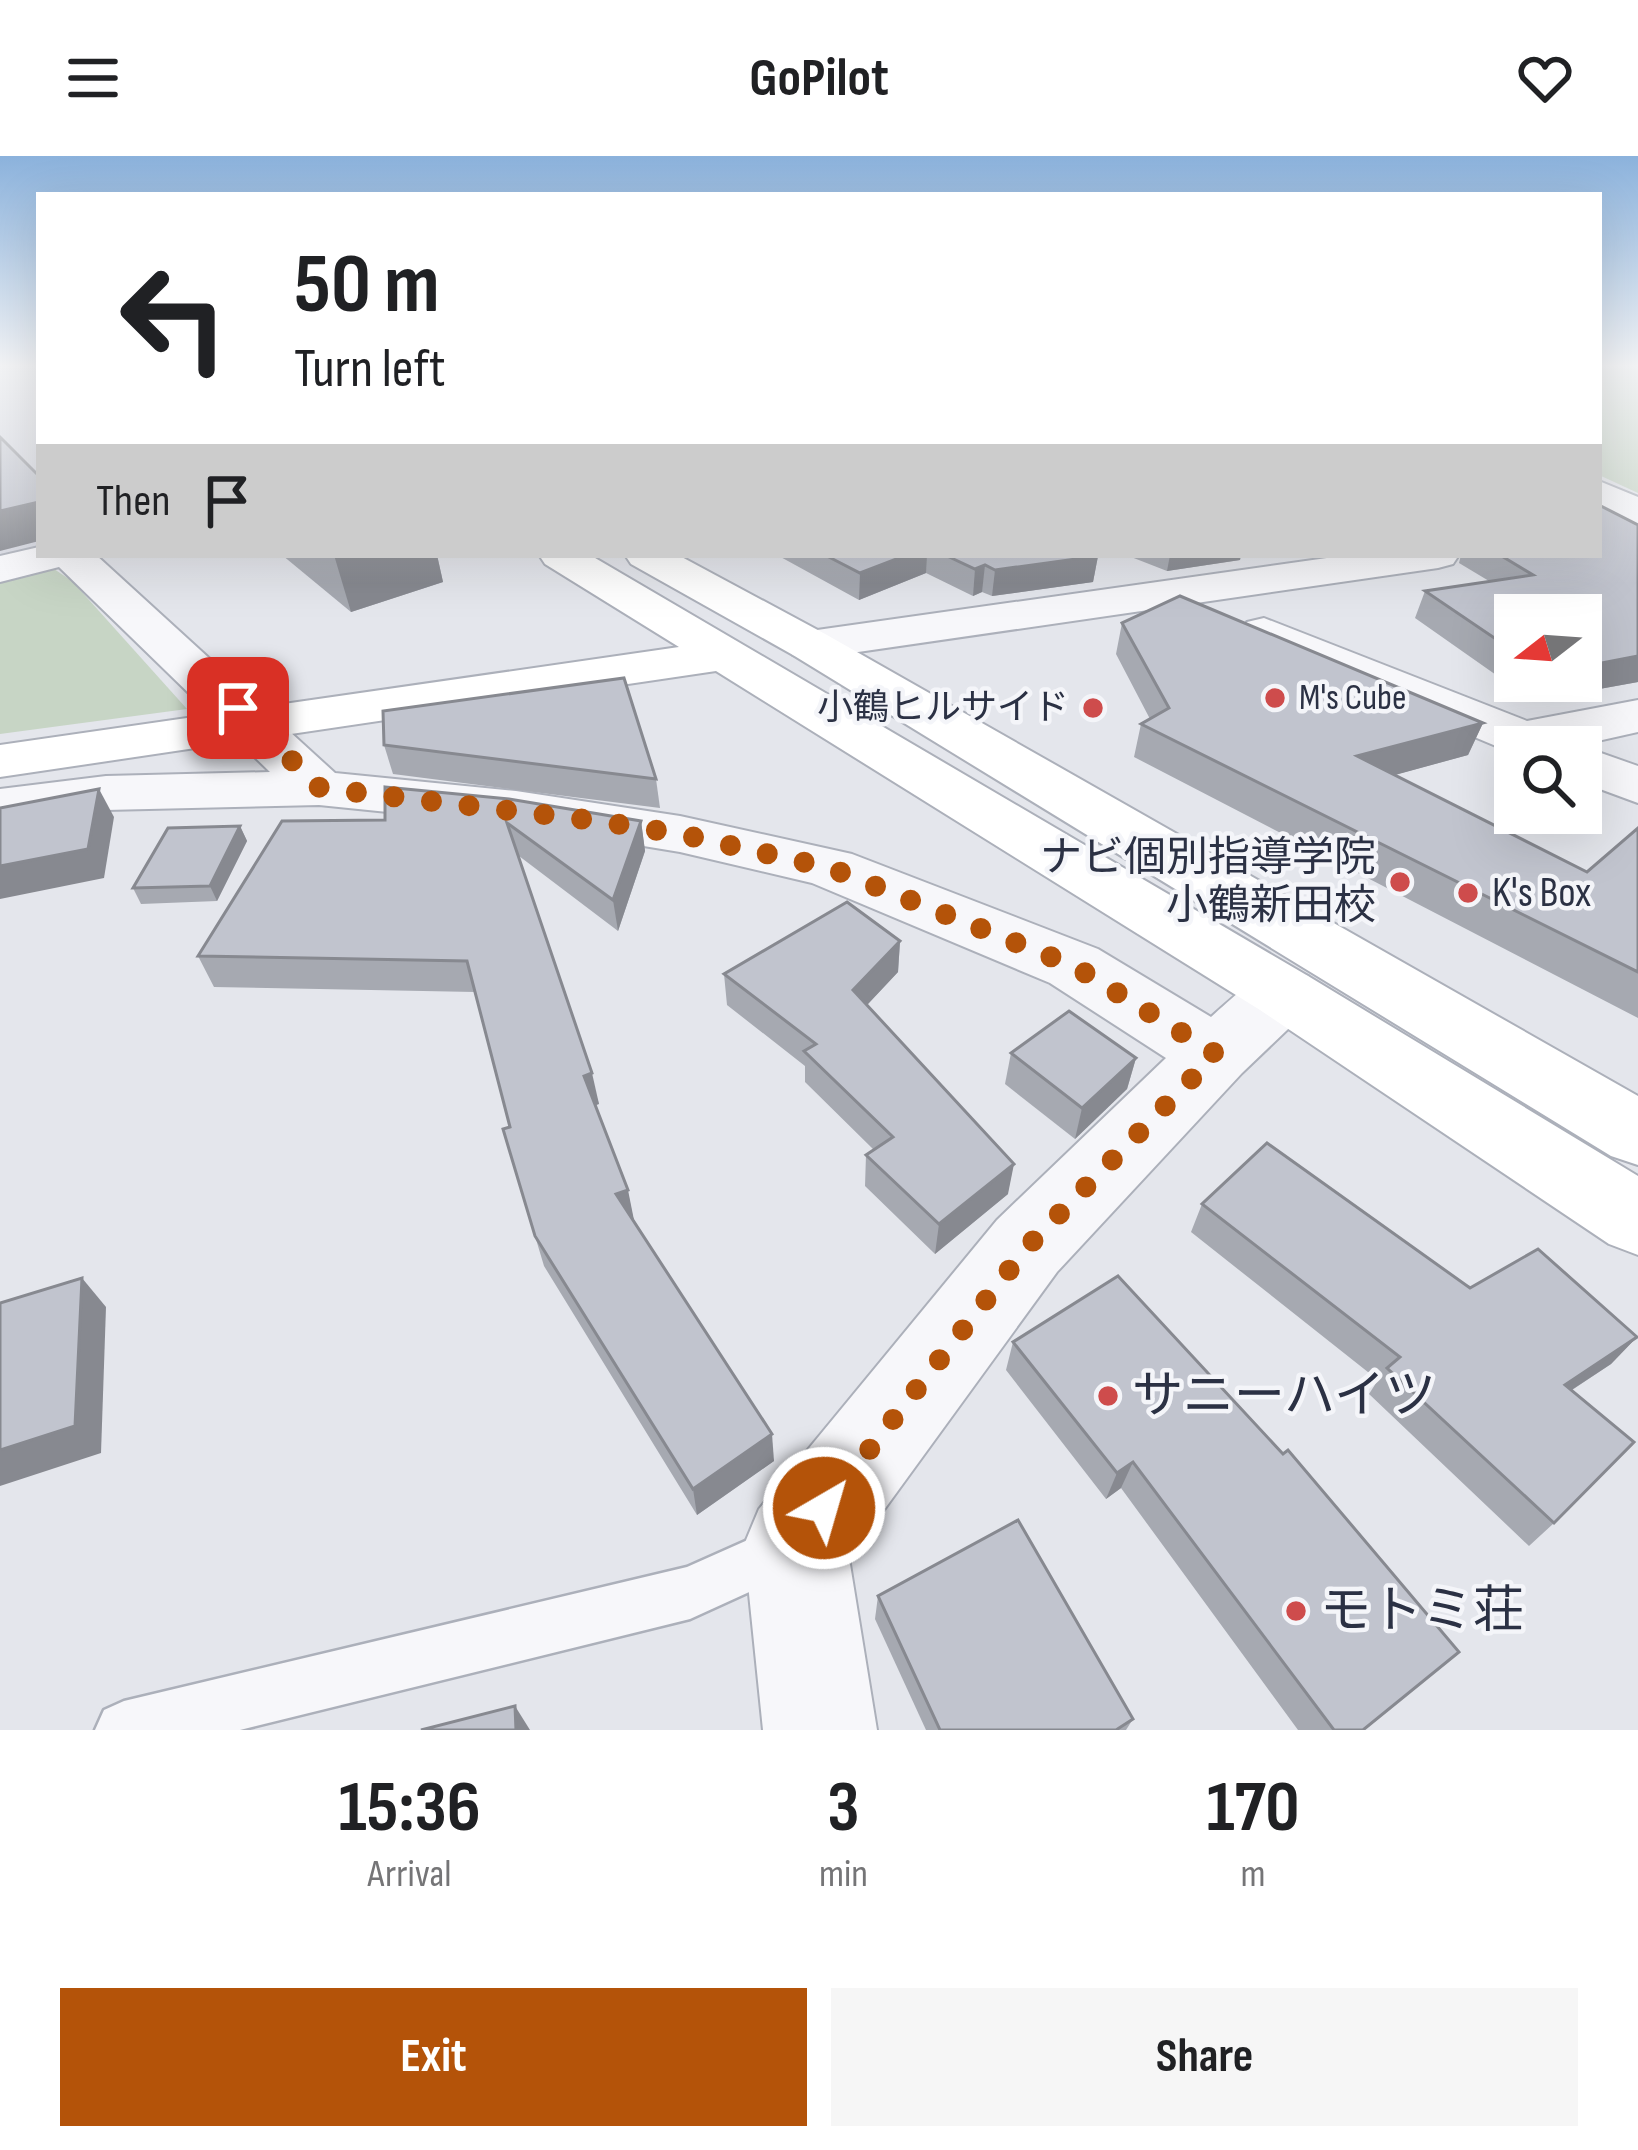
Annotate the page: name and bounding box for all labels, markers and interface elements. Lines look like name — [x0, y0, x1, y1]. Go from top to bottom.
icon: menu — [60, 45, 126, 111]
icon: heart — [1512, 45, 1578, 111]
text: GoPilot — [749, 46, 889, 111]
text: 50 m — [294, 235, 440, 336]
icon: left — [96, 240, 252, 396]
text: Turn left — [294, 337, 446, 402]
icon: arrive — [194, 468, 260, 534]
text: Then — [96, 474, 170, 529]
north arrow — [1494, 594, 1602, 702]
map controls — [1494, 594, 1602, 834]
pin — [187, 657, 289, 759]
icon: arrive — [205, 675, 271, 741]
place label: M's Cube — [1299, 677, 1406, 720]
marker: M's Cube — [1262, 685, 1288, 711]
place label: 小鶴ヒルサイド — [817, 687, 1069, 730]
marker: 小鶴ヒルサイド — [1080, 695, 1106, 721]
button: search — [1494, 726, 1602, 834]
place label: ナビ個別指導学院 小鶴新田校 — [1040, 833, 1376, 932]
place label: K's Box — [1492, 868, 1591, 919]
marker: ナビ個別指導学院 小鶴新田校 — [1387, 869, 1413, 895]
marker: K's Box — [1455, 880, 1481, 906]
place label: サニーハイツ — [1132, 1366, 1436, 1427]
marker: サニーハイツ — [1095, 1383, 1121, 1409]
position arrow — [761, 1445, 887, 1571]
place label: モトミ荘 — [1320, 1581, 1524, 1642]
marker: モトミ荘 — [1283, 1598, 1309, 1624]
text: 15:36 — [338, 1765, 481, 1852]
text: 3 — [827, 1765, 860, 1852]
text: 170 — [1206, 1765, 1300, 1852]
text: Arrival — [368, 1851, 451, 1898]
text: min — [819, 1851, 868, 1898]
text: m — [1240, 1851, 1266, 1898]
button: Exit — [60, 1988, 807, 2126]
button: Share — [831, 1988, 1578, 2126]

